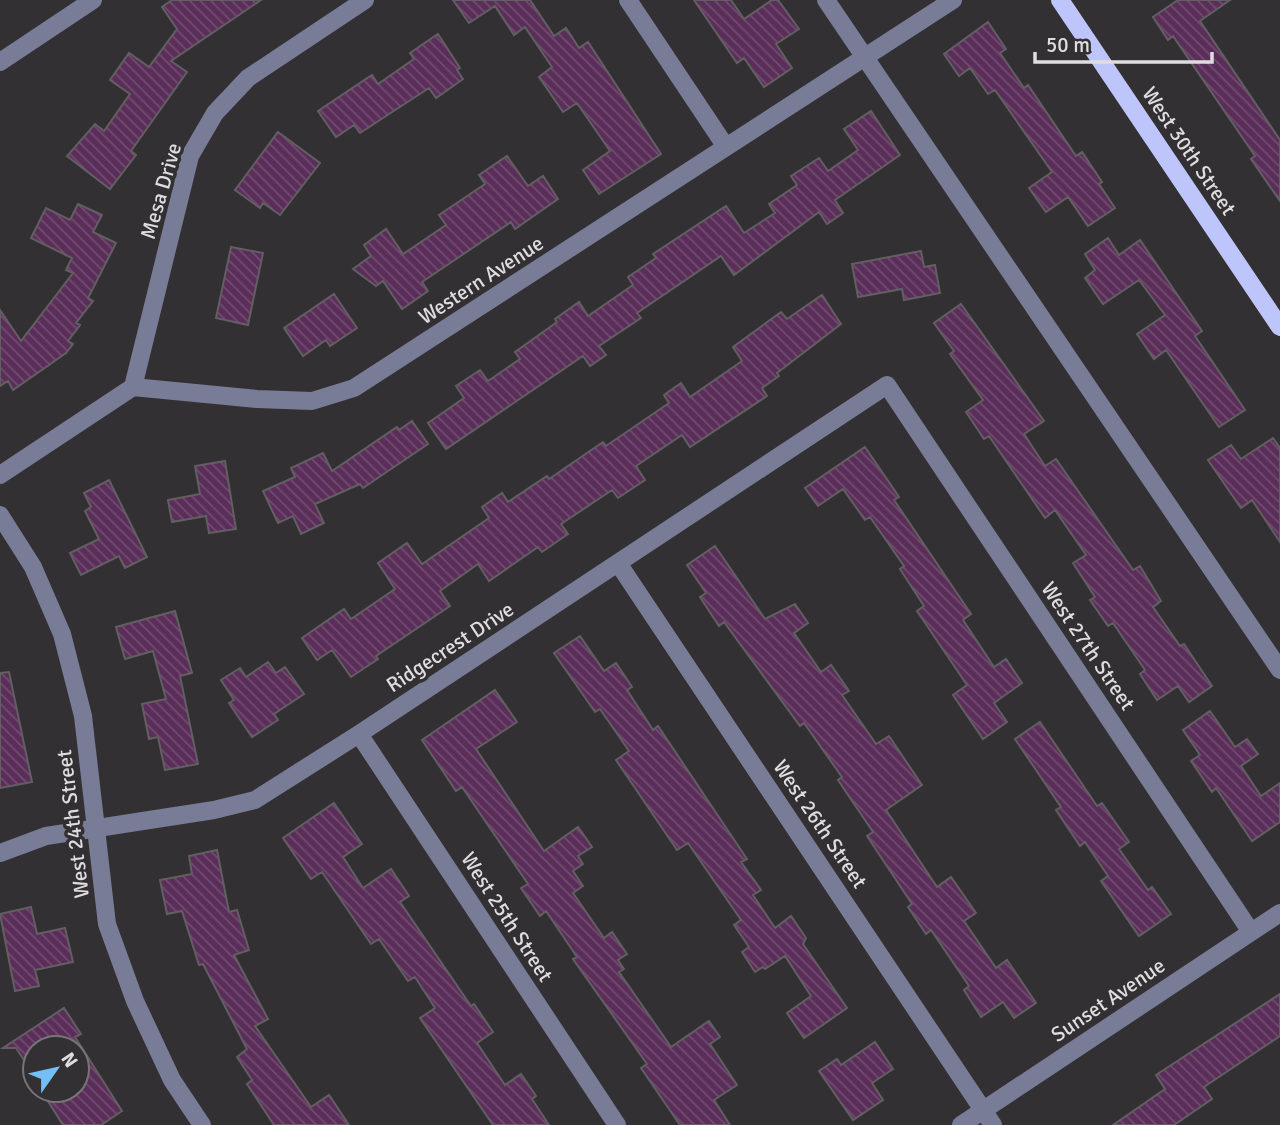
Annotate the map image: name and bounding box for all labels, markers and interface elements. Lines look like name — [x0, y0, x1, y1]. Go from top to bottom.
scale bar — [1035, 21, 1212, 65]
text: 50 m — [1046, 32, 1090, 58]
street label: West 30th Street — [1136, 82, 1242, 220]
street label: Mesa Drive — [135, 140, 187, 242]
street label: Western Avenue — [414, 230, 548, 330]
street label: West 27th Street — [1035, 577, 1141, 715]
street label: Ridgecrest Drive — [381, 596, 519, 698]
street label: West 24th Street — [51, 748, 95, 900]
street label: West 26th Street — [767, 755, 873, 893]
street label: West 25th Street — [455, 847, 559, 987]
street label: Sunset Avenue — [1046, 952, 1170, 1048]
north arrow — [21, 1034, 91, 1104]
text: N — [56, 1048, 83, 1072]

